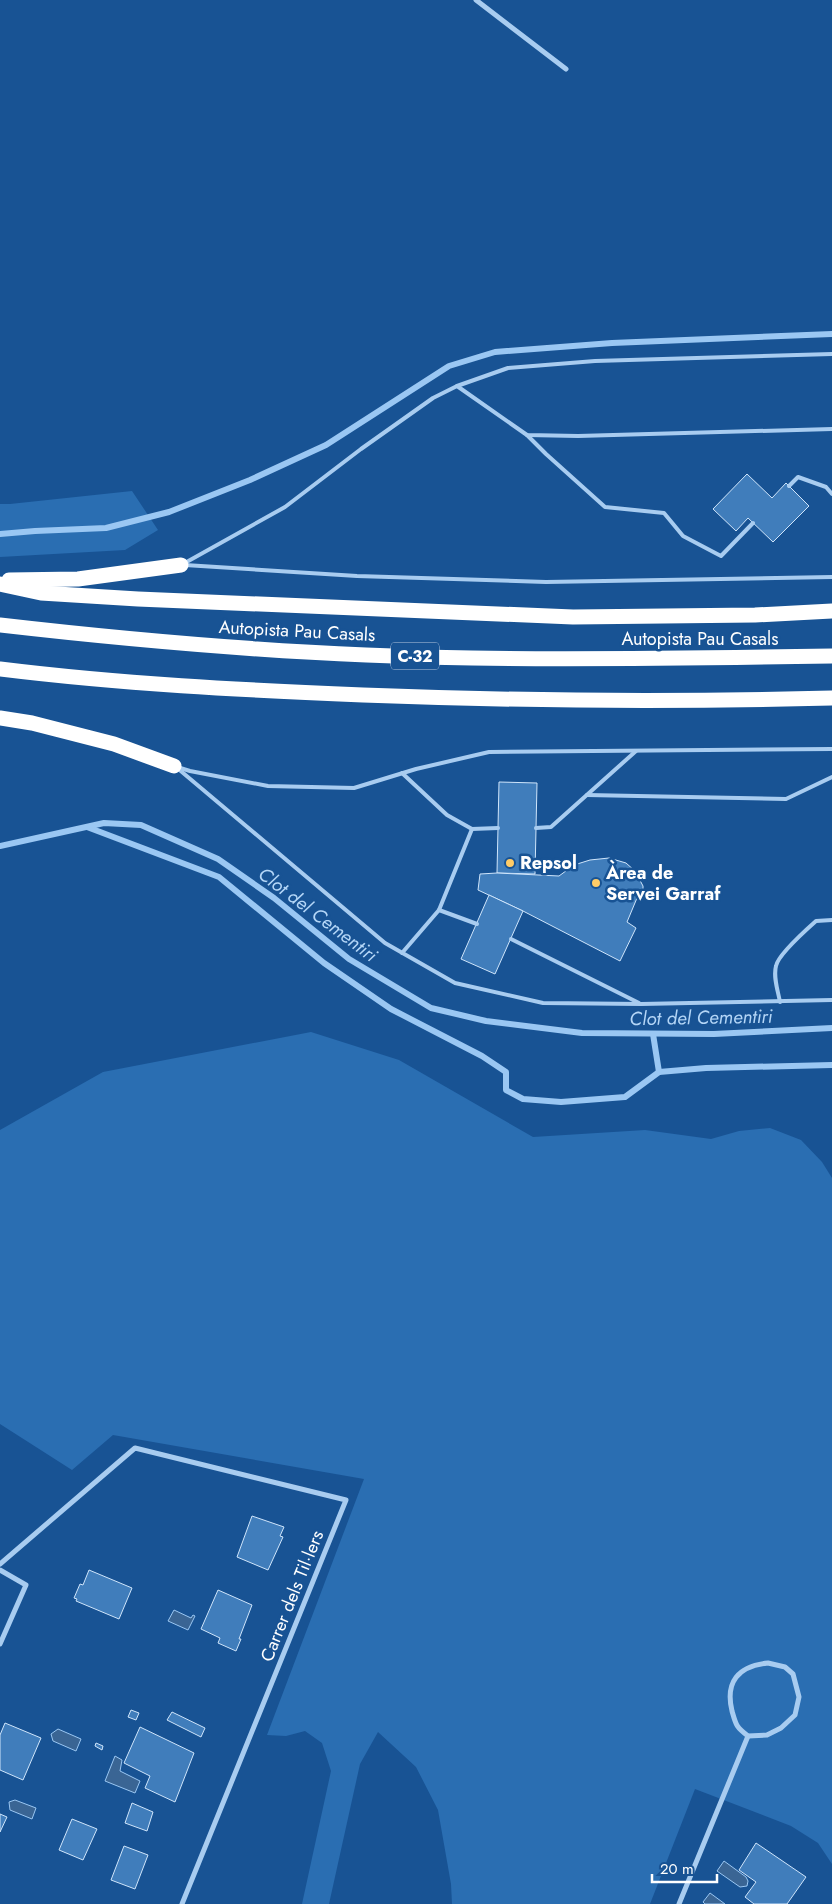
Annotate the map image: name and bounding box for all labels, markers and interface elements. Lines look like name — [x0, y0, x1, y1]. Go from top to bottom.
street label: Autopista Pau Casals — [218, 614, 376, 648]
street label: Autopista Pau Casals — [622, 626, 778, 652]
road number: C-32 — [391, 642, 439, 669]
place label: Repsol — [520, 850, 577, 876]
marker: Repsol — [504, 857, 516, 869]
place label: Àrea de Servei Garraf — [605, 859, 721, 907]
water label: Clot del Cementiri — [252, 861, 384, 969]
marker: Àrea de Servei Garraf — [590, 877, 602, 889]
water label: Clot del Cementiri — [629, 1003, 774, 1032]
street label: Carrer dels Til·lers — [254, 1526, 330, 1666]
scale bar — [652, 1852, 717, 1884]
text: 20 m — [660, 1858, 694, 1880]

